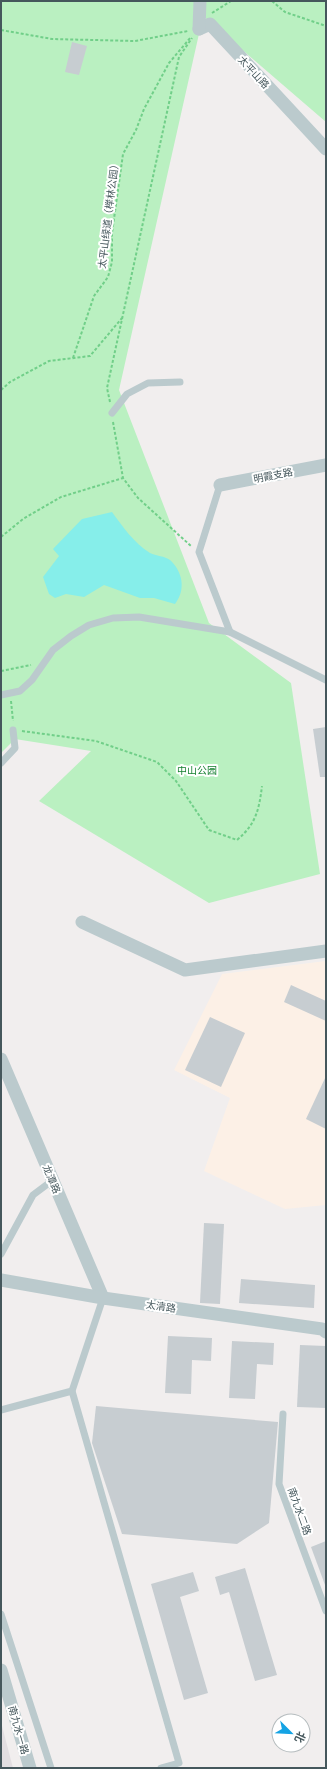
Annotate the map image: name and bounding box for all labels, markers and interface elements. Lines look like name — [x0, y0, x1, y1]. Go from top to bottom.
street label: 太平山路 — [235, 54, 271, 91]
street label: 太平山绿道（榉林公园） — [96, 159, 122, 269]
street label: 明霞支路 — [252, 466, 294, 486]
park label: 中山公园 — [177, 765, 217, 777]
street label: 龙潭路 — [40, 1163, 62, 1196]
street label: 太清路 — [145, 1299, 177, 1315]
street label: 南九水二路 — [285, 1486, 313, 1537]
street label: 南九水一路 — [5, 1705, 31, 1756]
north arrow — [271, 1713, 311, 1753]
text: 北 — [292, 1729, 308, 1745]

